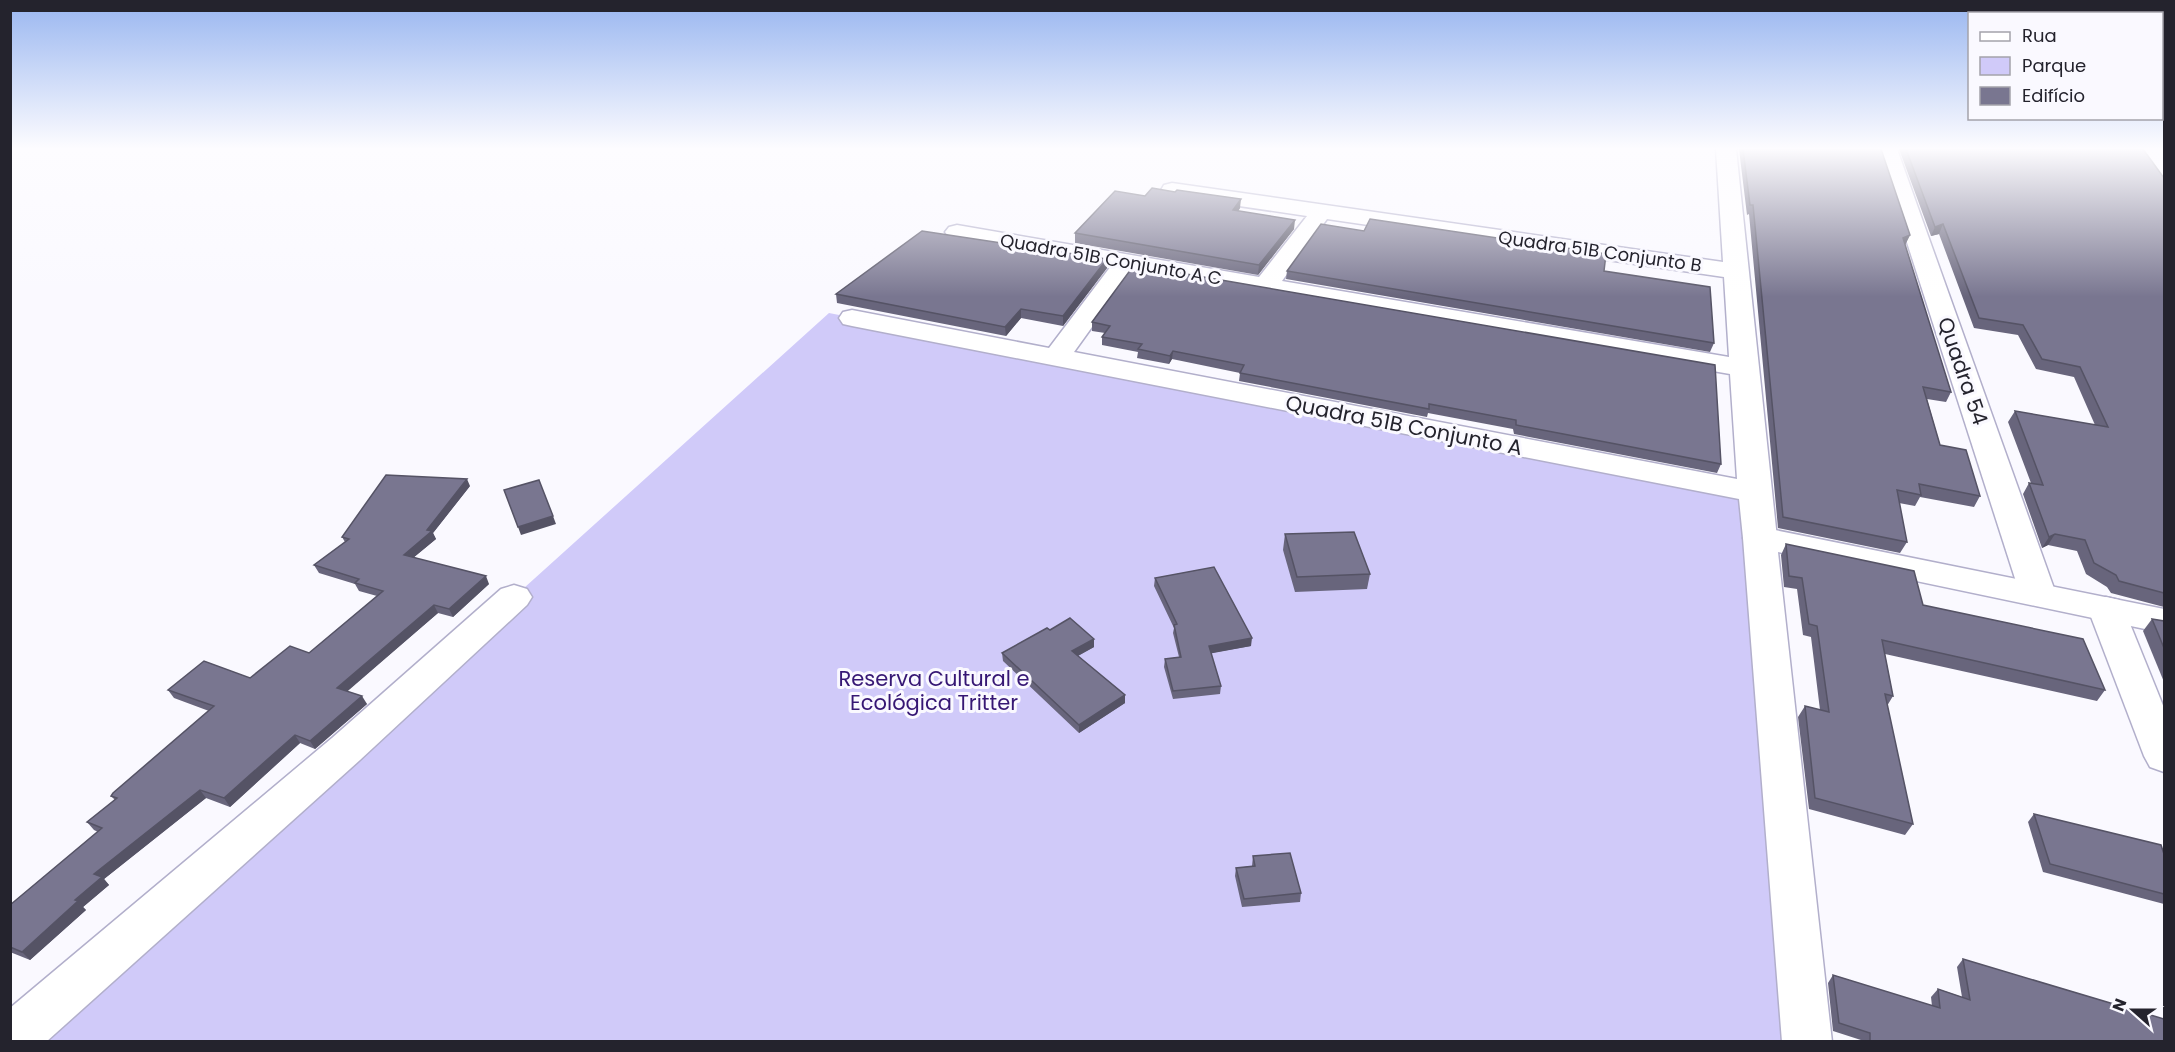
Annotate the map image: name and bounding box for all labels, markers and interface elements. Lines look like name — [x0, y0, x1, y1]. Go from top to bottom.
legend — [1968, 12, 2163, 120]
text: Rua — [2022, 23, 2057, 48]
text: Parque — [2022, 53, 2086, 78]
text: Edifício — [2022, 83, 2085, 108]
street label: Quadra 51B Conjunto B — [1497, 224, 1703, 278]
street label: Quadra 51B Conjunto A C — [998, 227, 1224, 291]
street label: Quadra 54 — [1931, 313, 1995, 429]
street label: Quadra 51B Conjunto A — [1283, 388, 1525, 462]
park label: Reserva Cultural e Ecológica Tritter — [839, 664, 1029, 717]
north arrow — [2103, 980, 2163, 1040]
text: N — [2107, 995, 2132, 1015]

